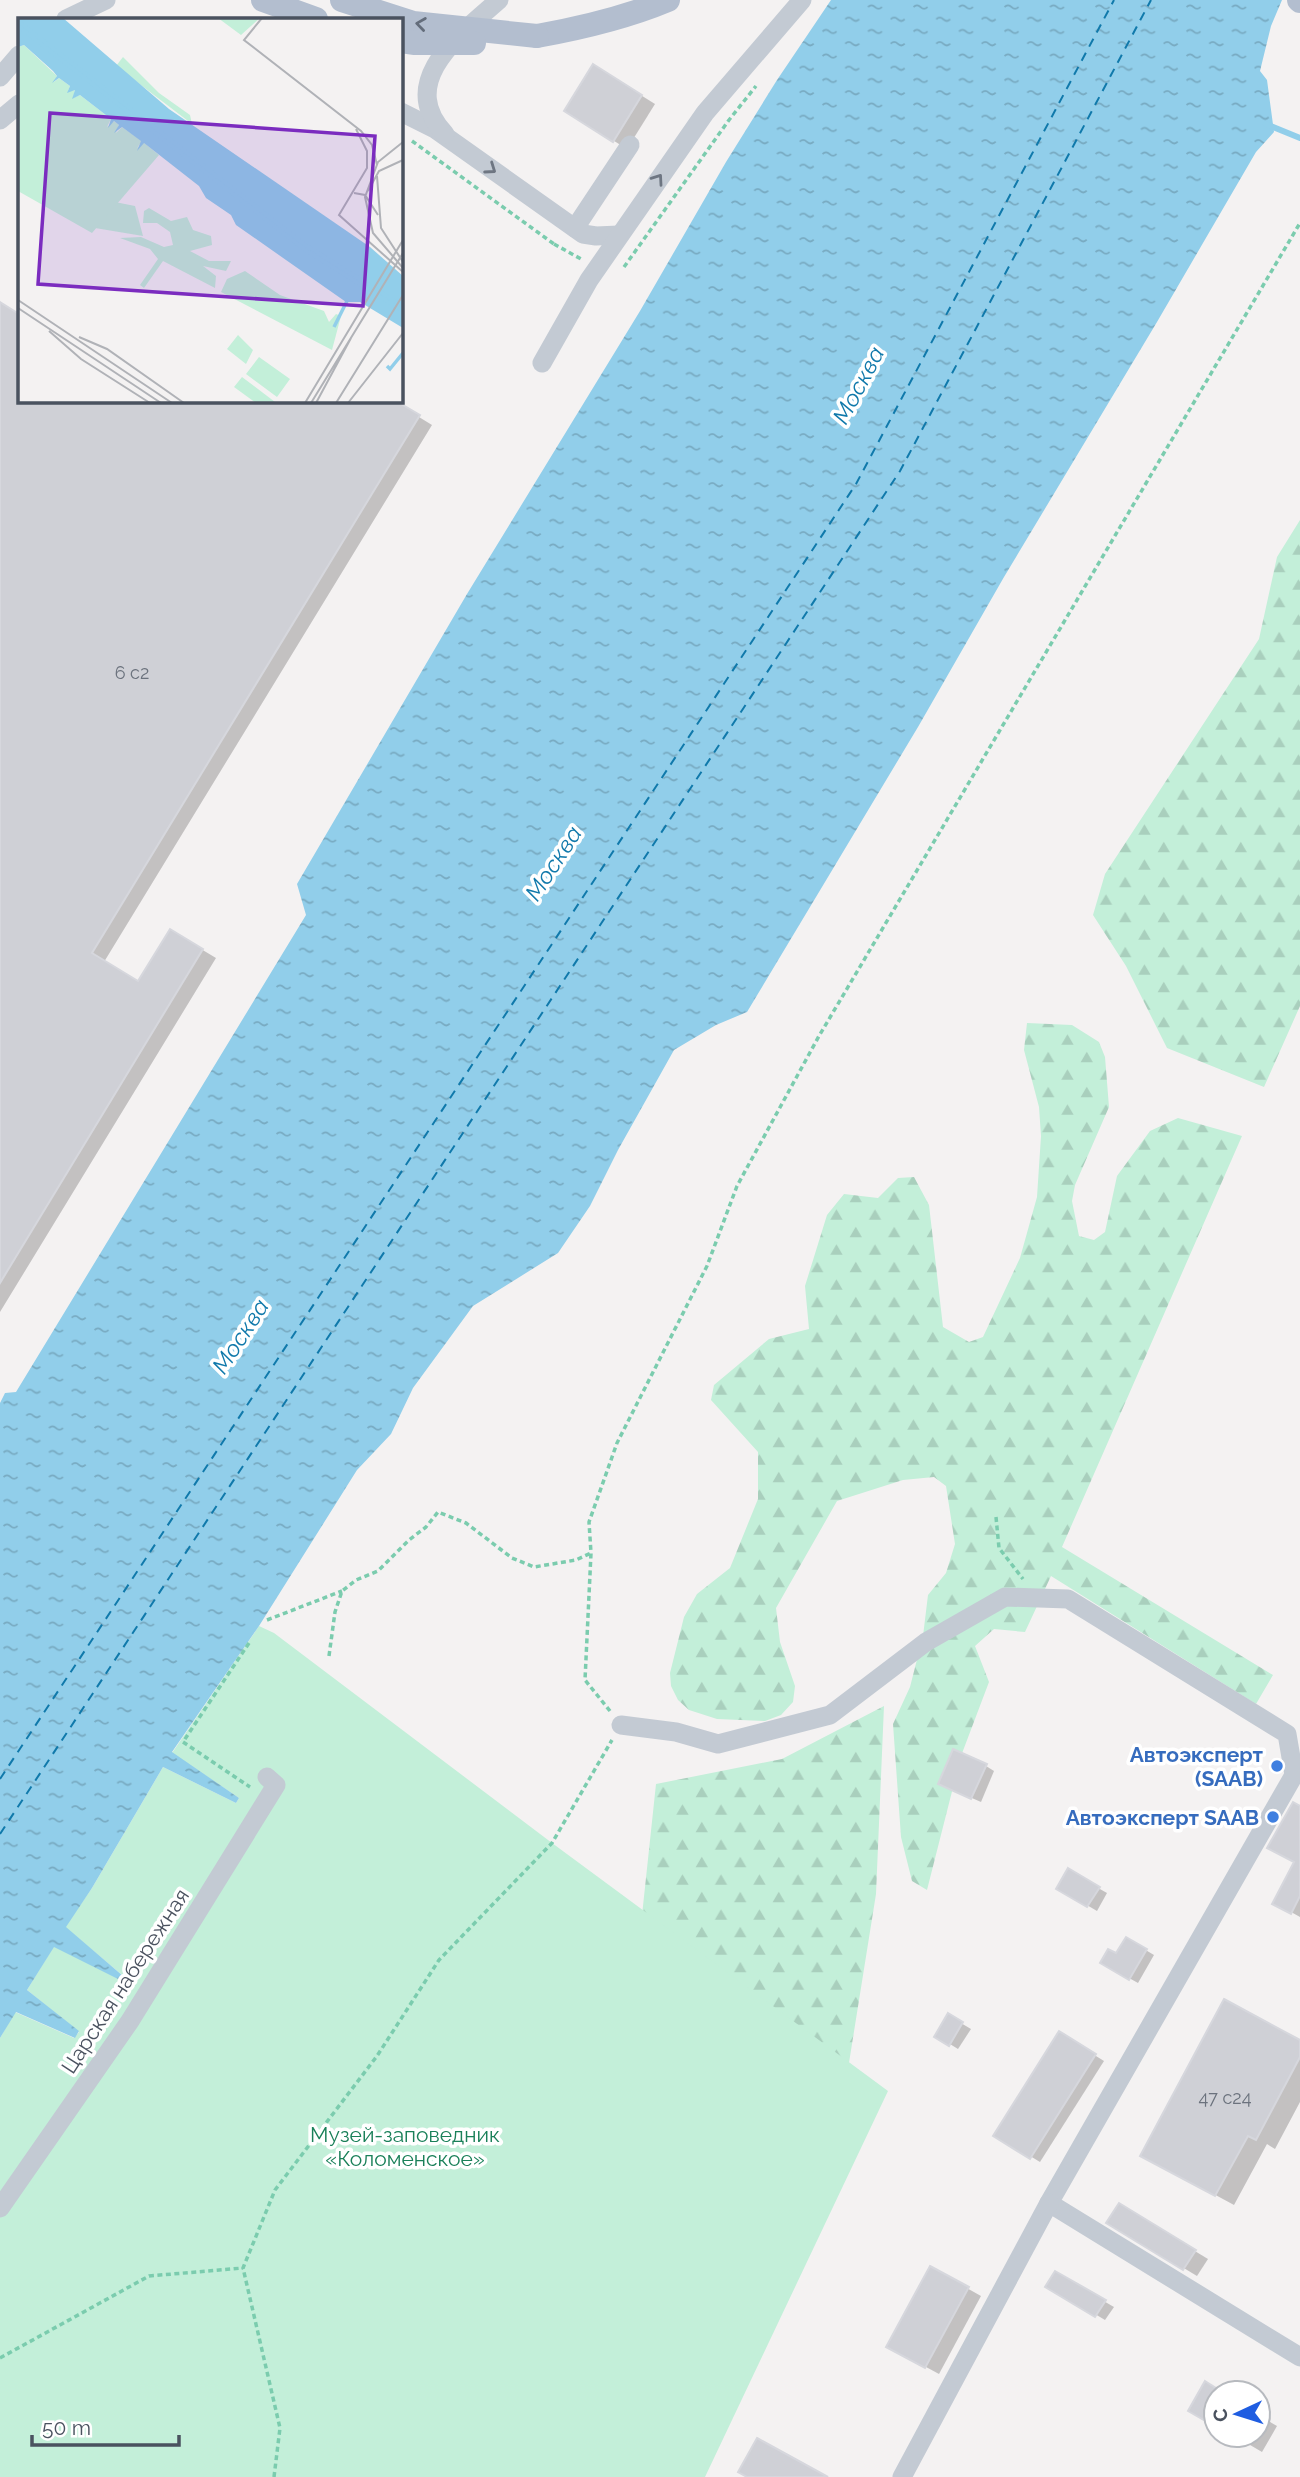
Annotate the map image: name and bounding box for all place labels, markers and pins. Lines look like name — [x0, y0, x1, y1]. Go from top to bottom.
place label: Автоэксперт (SAAB) — [1130, 1742, 1264, 1791]
marker: Автоэксперт (SAAB) — [1269, 1758, 1285, 1774]
place label: Автоэксперт SAAB — [1066, 1805, 1259, 1830]
marker: Автоэксперт SAAB — [1265, 1809, 1281, 1825]

